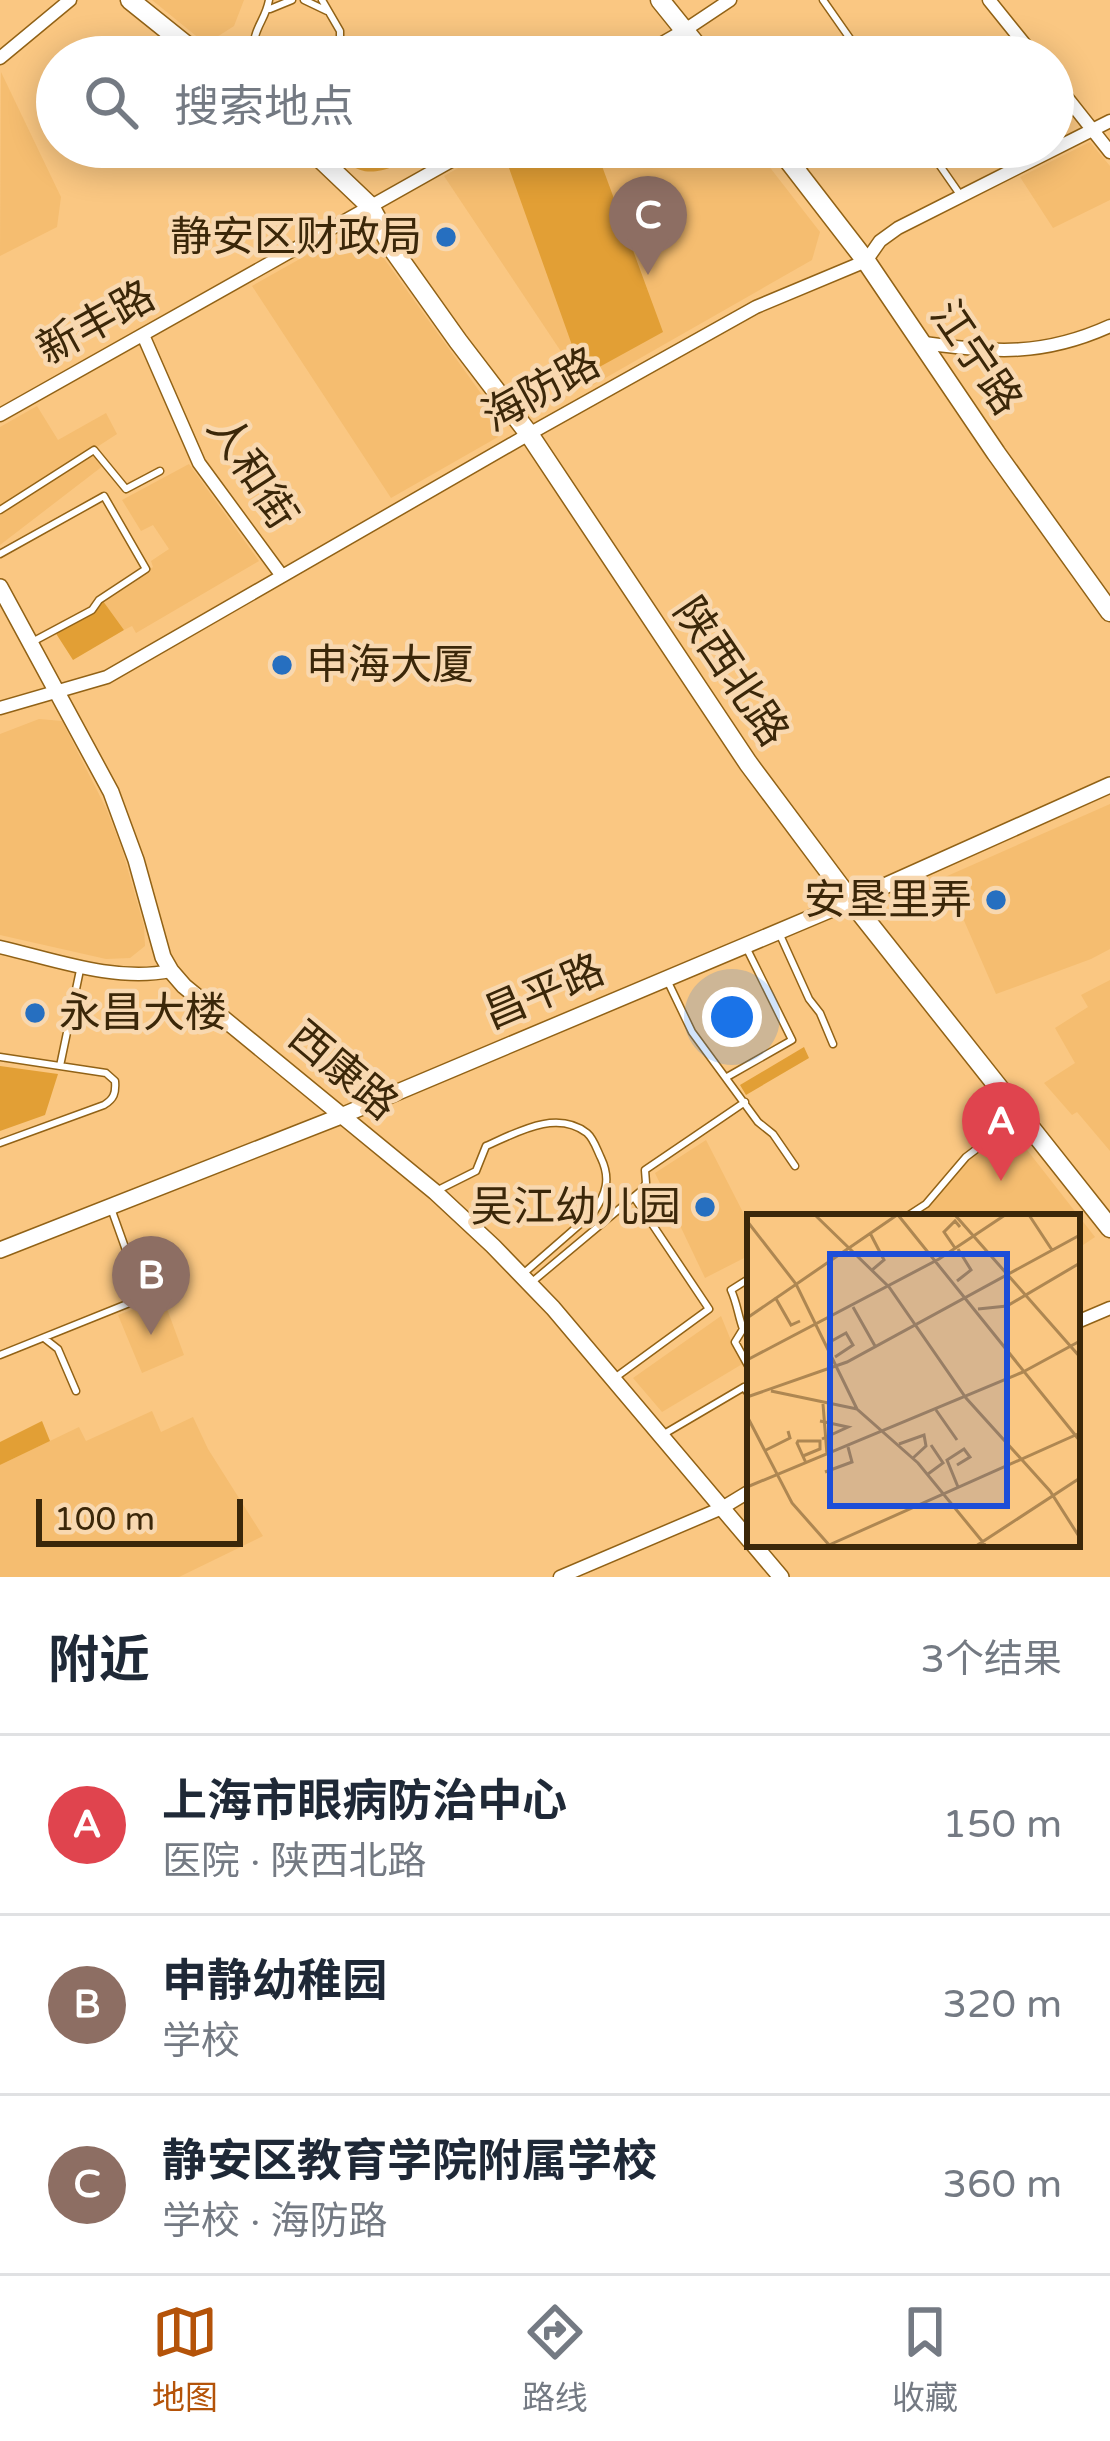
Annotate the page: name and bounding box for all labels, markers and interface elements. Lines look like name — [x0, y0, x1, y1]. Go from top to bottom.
search box — [36, 36, 1074, 168]
icon: search — [78, 69, 144, 135]
text: 搜索地点 — [174, 81, 354, 135]
pin: C — [609, 176, 687, 275]
place label: 静安区财政局 — [170, 212, 422, 263]
marker: 静安区财政局 — [433, 224, 459, 250]
street label: 新丰路 — [29, 270, 163, 376]
street label: 江宁路 — [920, 292, 1032, 424]
street label: 海防路 — [474, 337, 608, 443]
street label: 人和街 — [196, 405, 308, 539]
street label: 陕西北路 — [663, 588, 799, 756]
place label: 申海大厦 — [306, 640, 474, 691]
marker: 申海大厦 — [269, 652, 295, 678]
place label: 安垦里弄 — [804, 875, 972, 926]
marker: 安垦里弄 — [983, 887, 1009, 913]
street label: 昌平路 — [476, 944, 612, 1040]
your location — [702, 987, 762, 1047]
place label: 永昌大楼 — [59, 988, 227, 1039]
marker: 永昌大楼 — [22, 1000, 48, 1026]
street label: 西康路 — [278, 1011, 408, 1131]
pin: A — [962, 1082, 1040, 1181]
place label: 吴江幼儿园 — [471, 1182, 681, 1233]
marker: 吴江幼儿园 — [692, 1194, 718, 1220]
inset map — [747, 1214, 1080, 1547]
pin: B — [112, 1236, 190, 1335]
scale bar — [36, 1493, 243, 1546]
text: 100 m — [54, 1500, 155, 1539]
text: 附近 — [48, 1630, 150, 1692]
text: 3个结果 — [921, 1636, 1062, 1683]
text: 上海市眼病防治中心 — [162, 1775, 567, 1829]
text: A — [72, 1801, 102, 1848]
text: 150 m — [943, 1801, 1062, 1848]
text: 医院 · 陕西北路 — [162, 1838, 426, 1885]
text: 申静幼稚园 — [162, 1955, 387, 2009]
text: B — [73, 1981, 101, 2028]
text: 320 m — [943, 1981, 1062, 2028]
text: 学校 — [162, 2018, 240, 2065]
text: 静安区教育学院附属学校 — [162, 2135, 657, 2189]
text: C — [73, 2161, 101, 2208]
text: 360 m — [943, 2161, 1062, 2208]
text: 学校 · 海防路 — [162, 2198, 387, 2245]
tab: 地图 — [152, 2299, 218, 2419]
tab: 路线 — [522, 2299, 588, 2419]
tab: 收藏 — [892, 2299, 958, 2419]

